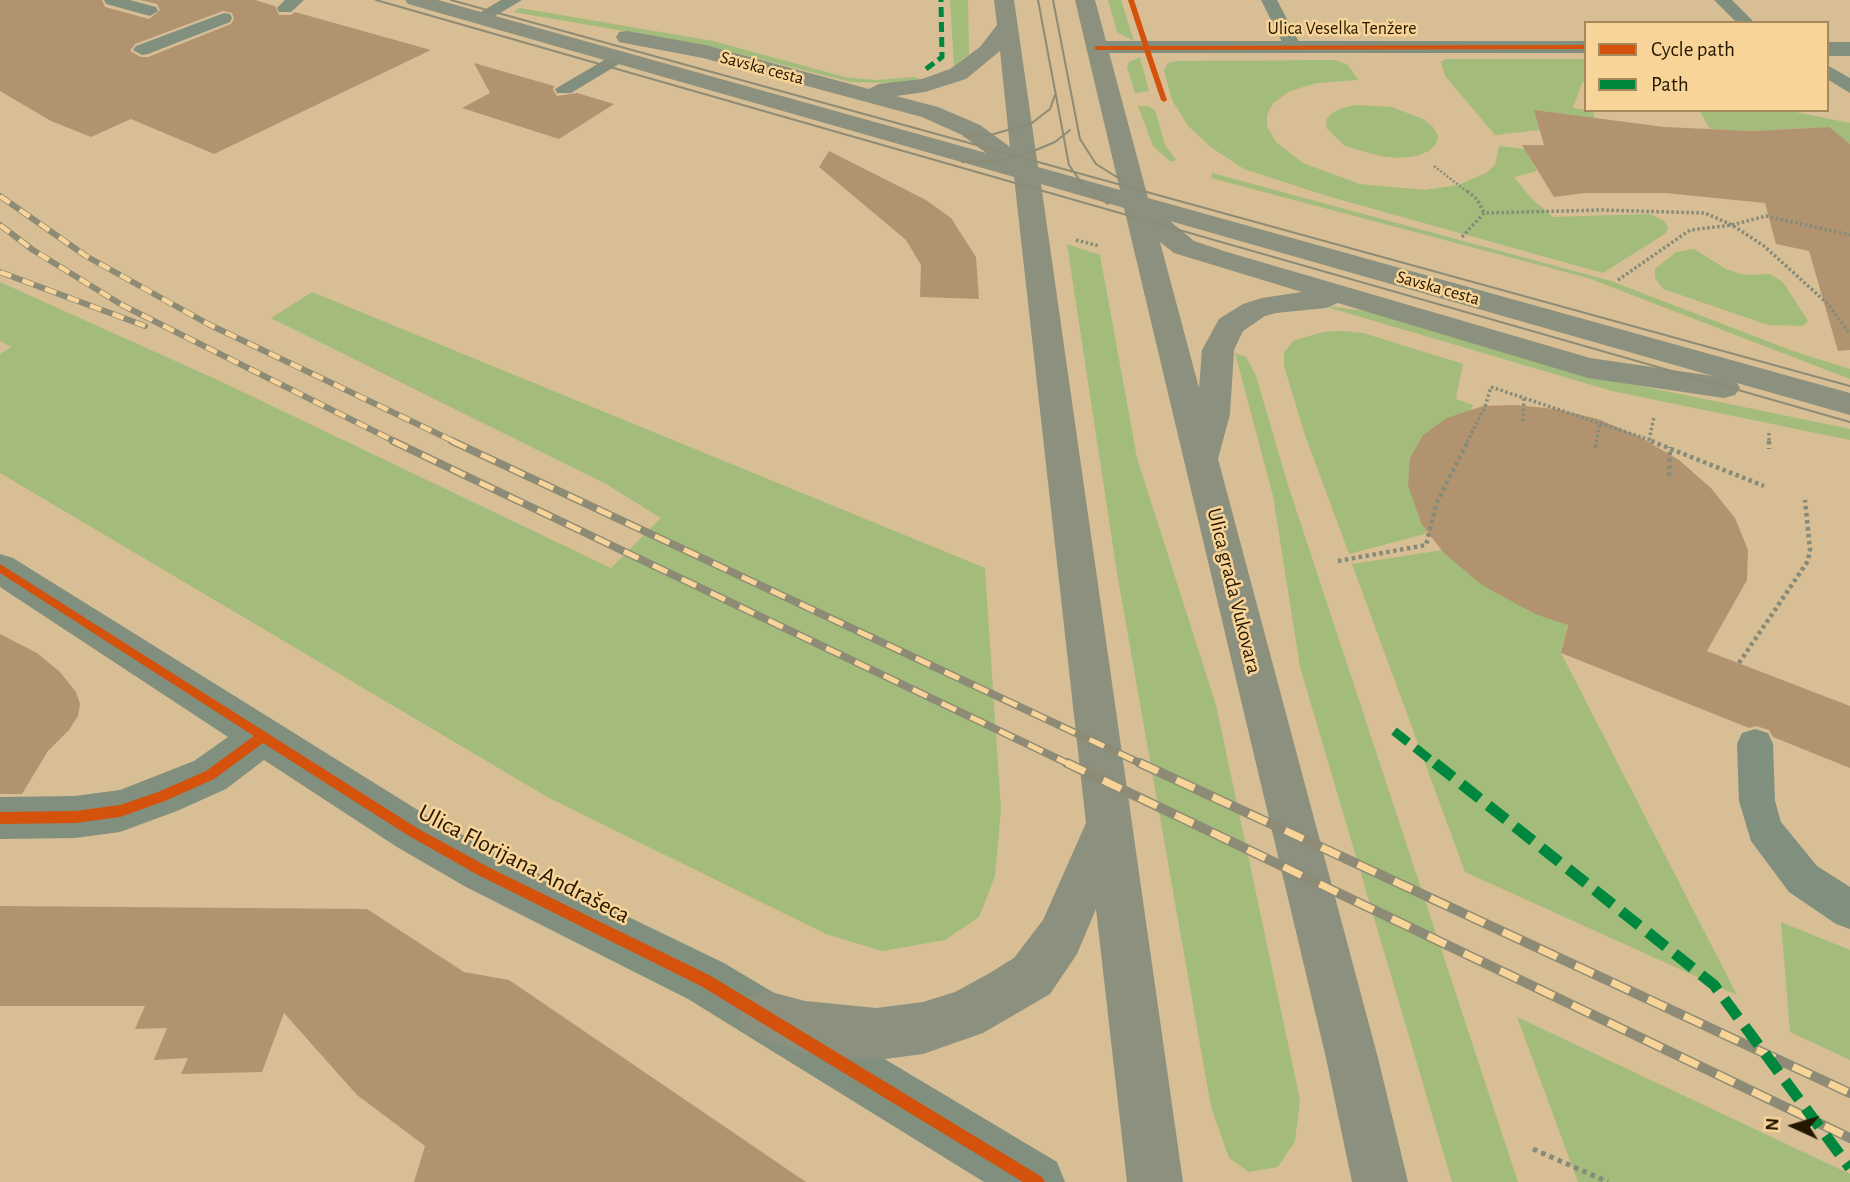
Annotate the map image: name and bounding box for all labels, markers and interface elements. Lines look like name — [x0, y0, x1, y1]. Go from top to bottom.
street label: Ulica Veselka Tenžere — [1267, 18, 1417, 40]
legend — [1584, 21, 1829, 112]
text: Cycle path — [1651, 39, 1735, 60]
street label: Savska cesta — [718, 46, 806, 90]
text: Path — [1651, 74, 1689, 95]
street label: Savska cesta — [1394, 266, 1482, 310]
street label: Ulica grada Vukovara — [1201, 505, 1267, 677]
street label: Ulica Florijana Andrašeca — [413, 798, 635, 930]
north arrow — [1759, 1091, 1829, 1161]
text: N — [1763, 1117, 1782, 1132]

